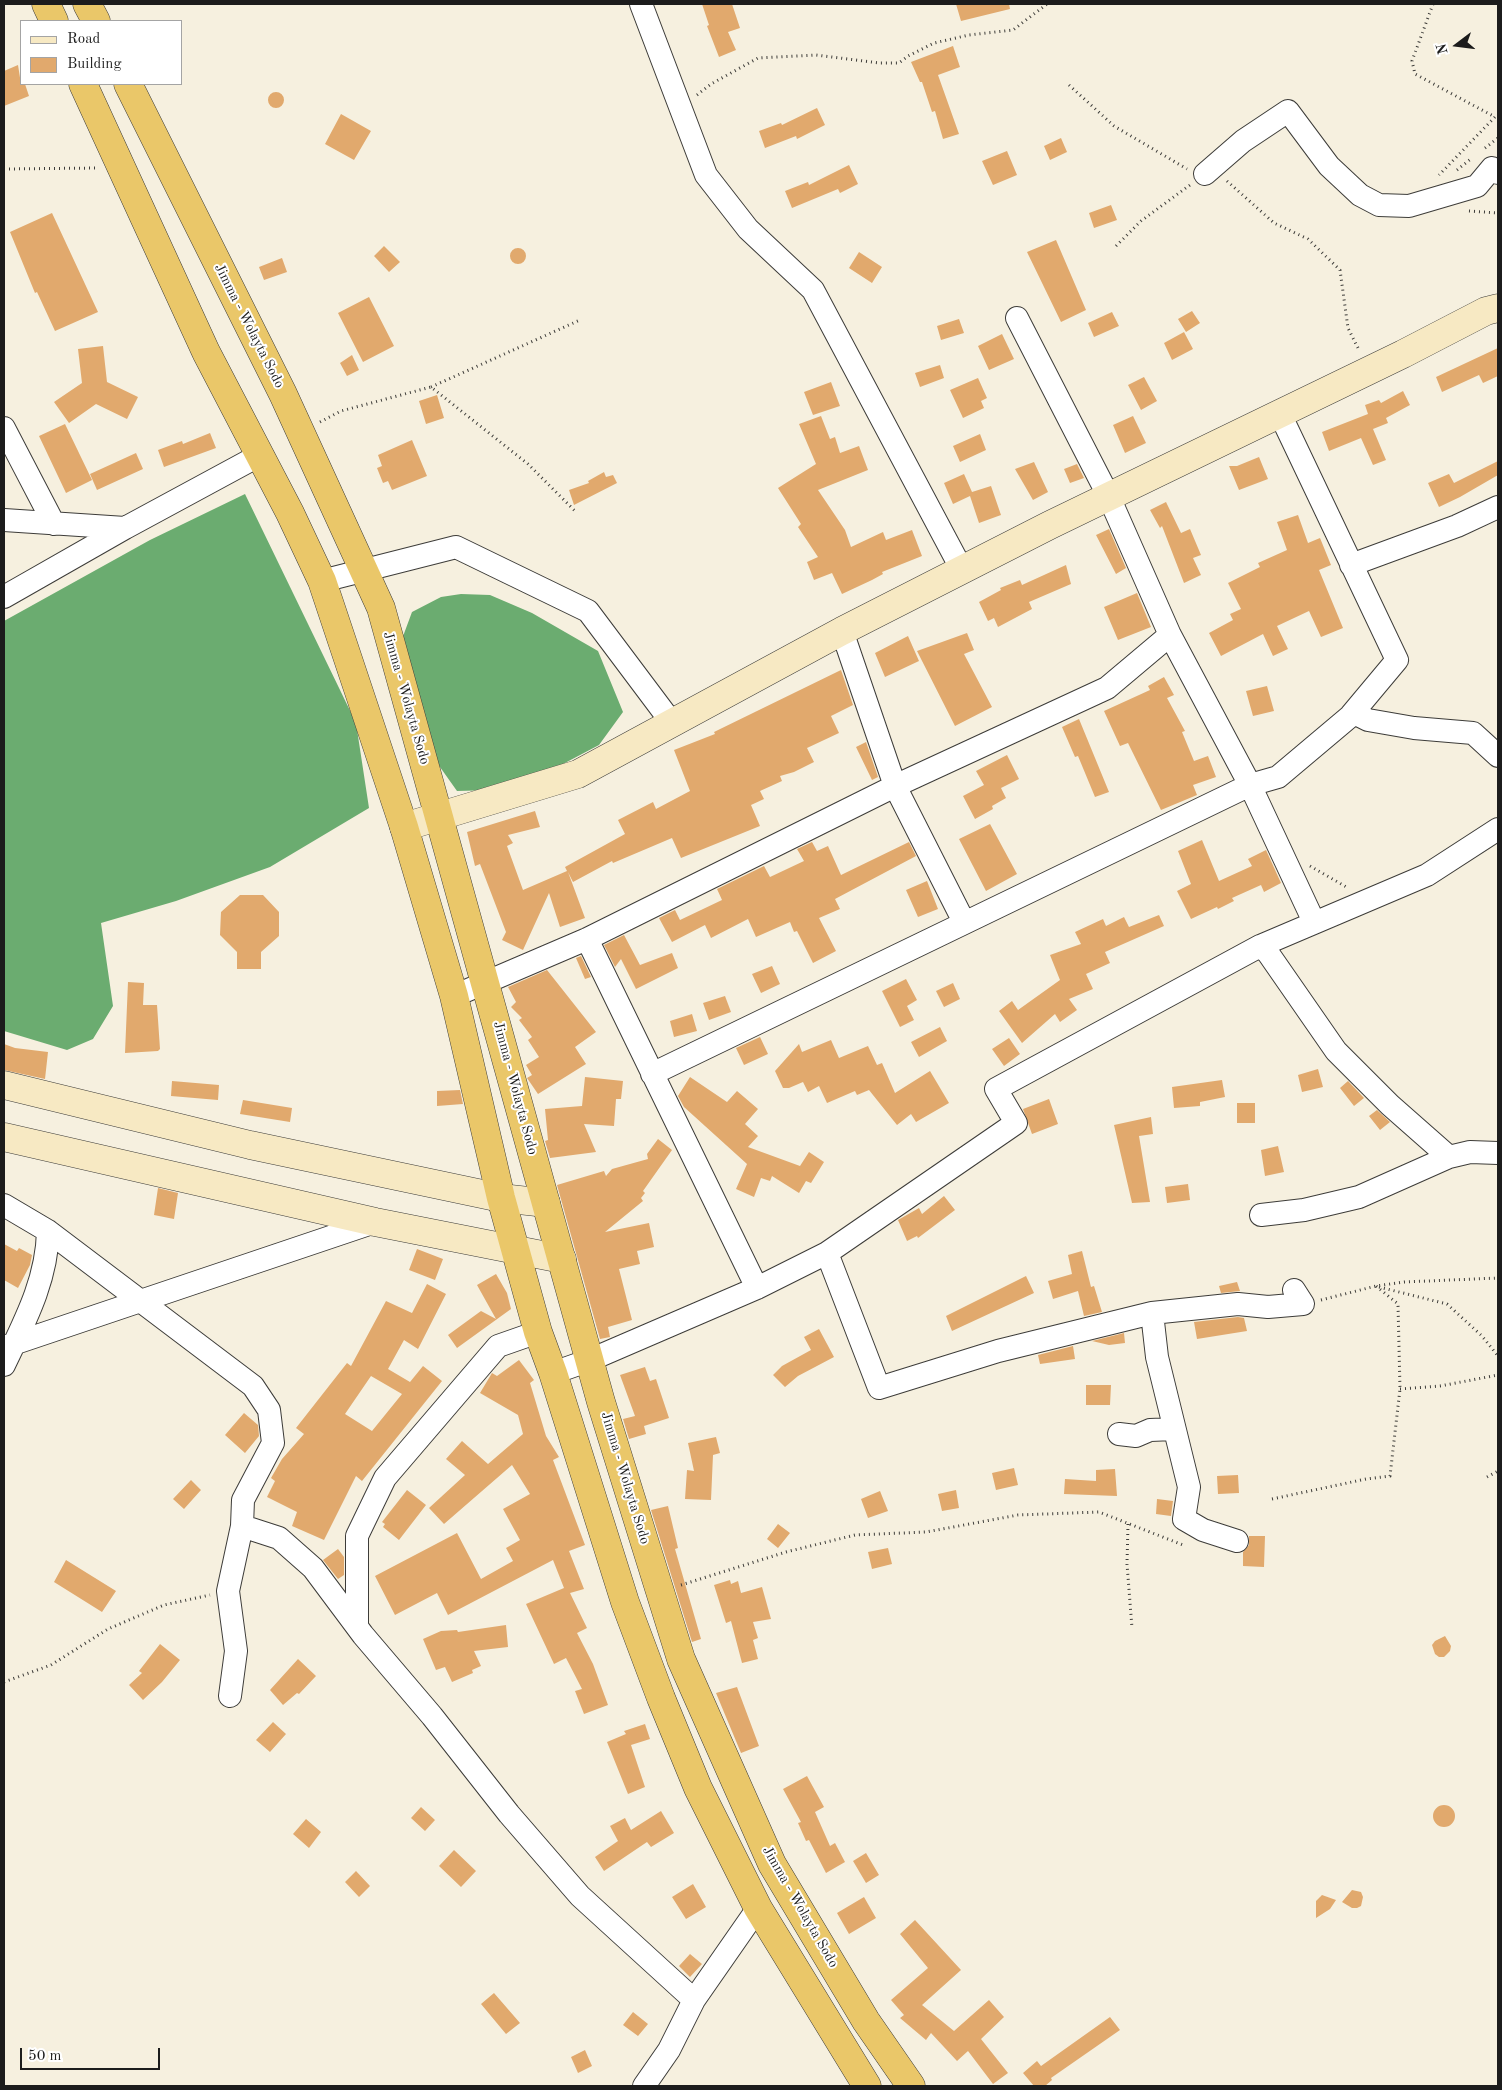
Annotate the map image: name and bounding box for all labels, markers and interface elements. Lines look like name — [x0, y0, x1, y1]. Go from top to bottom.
legend — [20, 20, 182, 85]
north arrow — [1432, 20, 1482, 70]
text: Road — [67, 32, 100, 47]
text: N — [1434, 42, 1451, 56]
text: Building — [67, 57, 122, 72]
street label: Jimma - Wolayta Sodo — [210, 261, 288, 391]
street label: Jimma - Wolayta Sodo — [379, 630, 433, 766]
street label: Jimma - Wolayta Sodo — [489, 1019, 541, 1157]
street label: Jimma - Wolayta Sodo — [597, 1410, 653, 1546]
street label: Jimma - Wolayta Sodo — [758, 1843, 842, 1971]
scale bar — [22, 2038, 162, 2070]
text: 50 m — [28, 2049, 62, 2064]

